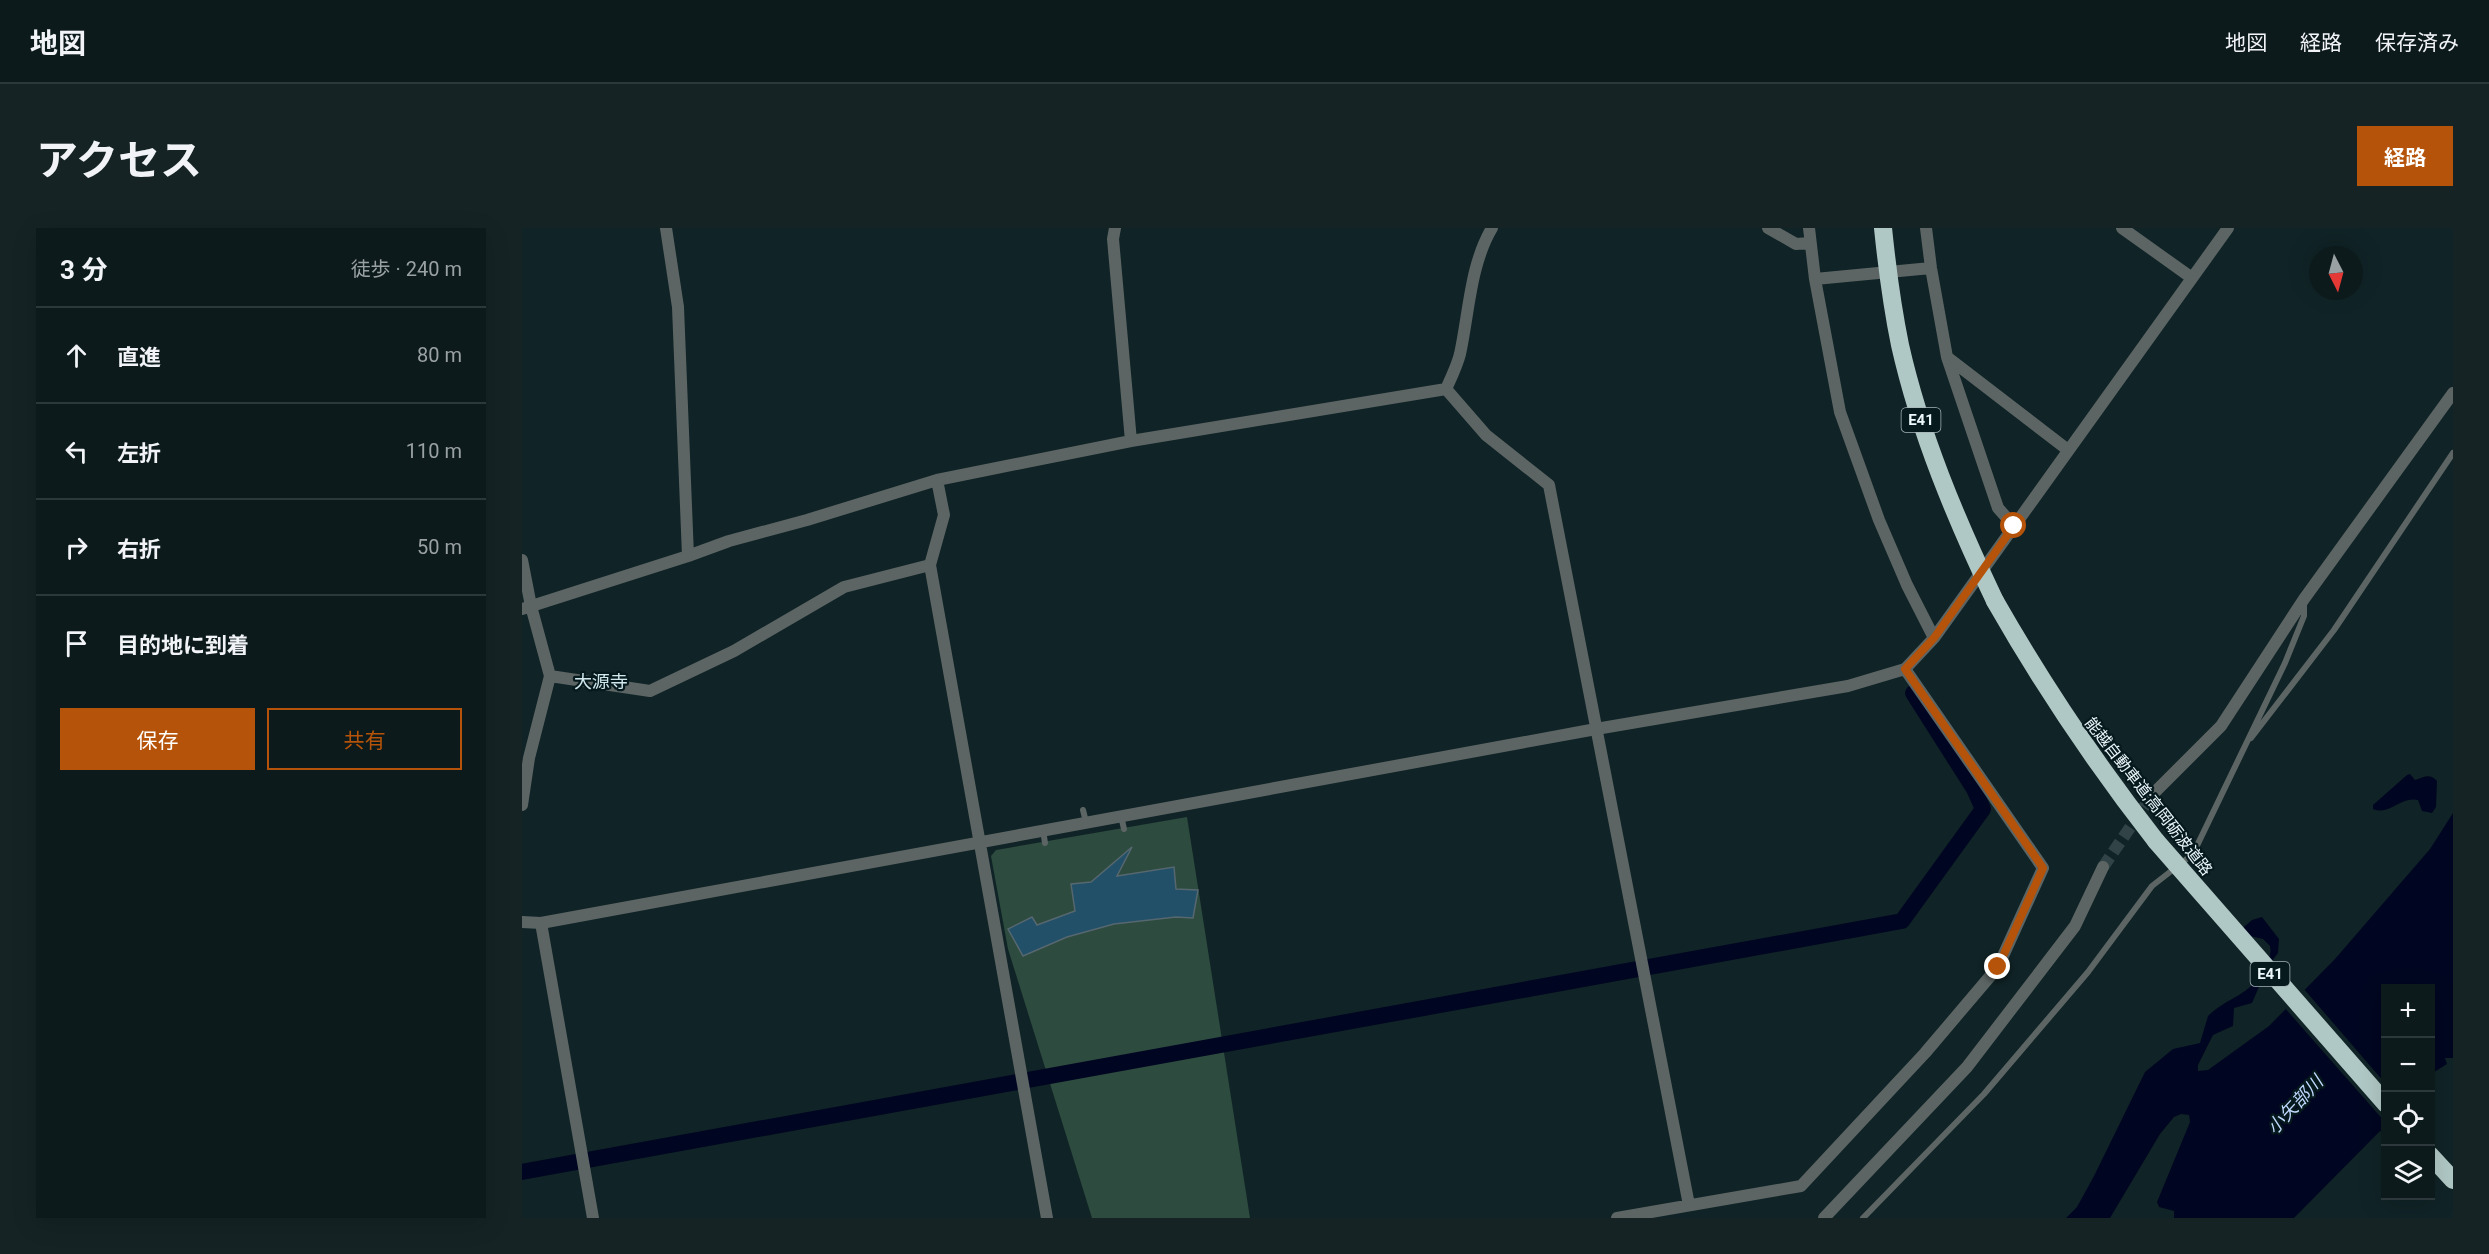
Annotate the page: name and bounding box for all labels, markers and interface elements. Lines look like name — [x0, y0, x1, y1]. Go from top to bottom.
text: 地図 — [30, 27, 86, 60]
text: 地図 — [2225, 31, 2267, 55]
text: 経路 — [2300, 31, 2342, 55]
text: 保存済み — [2375, 31, 2459, 55]
button: 経路 — [2357, 126, 2453, 186]
text: アクセス — [36, 136, 202, 185]
north arrow — [2309, 246, 2363, 300]
text: 3 分 — [60, 255, 107, 285]
text: 徒歩 · 240 m — [351, 257, 462, 281]
icon: ahead — [60, 339, 93, 372]
text: 80 m — [417, 343, 462, 367]
text: 直進 — [117, 345, 161, 370]
road number: E41 — [1902, 408, 1940, 432]
icon: left — [60, 435, 93, 468]
text: 110 m — [406, 439, 462, 463]
text: 左折 — [117, 441, 161, 466]
route start — [2000, 512, 2026, 538]
icon: right — [60, 531, 93, 564]
text: 50 m — [417, 535, 462, 559]
text: 右折 — [117, 537, 161, 562]
icon: arrive — [60, 627, 93, 660]
text: 目的地に到着 — [117, 633, 249, 658]
district label: 大源寺 — [574, 671, 628, 692]
button: 保存 — [60, 708, 255, 770]
button: 共有 — [267, 708, 462, 770]
street label: 能越自動車道;高岡砺波道路 — [2081, 713, 2216, 879]
route end — [1984, 953, 2010, 979]
road number: E41 — [2250, 962, 2290, 986]
map controls — [2381, 984, 2435, 1200]
button: + — [2381, 984, 2435, 1038]
button: − — [2381, 1038, 2435, 1092]
water label: 小矢部川 — [2262, 1070, 2328, 1138]
button: locate — [2381, 1092, 2435, 1146]
button: layers — [2381, 1146, 2435, 1200]

